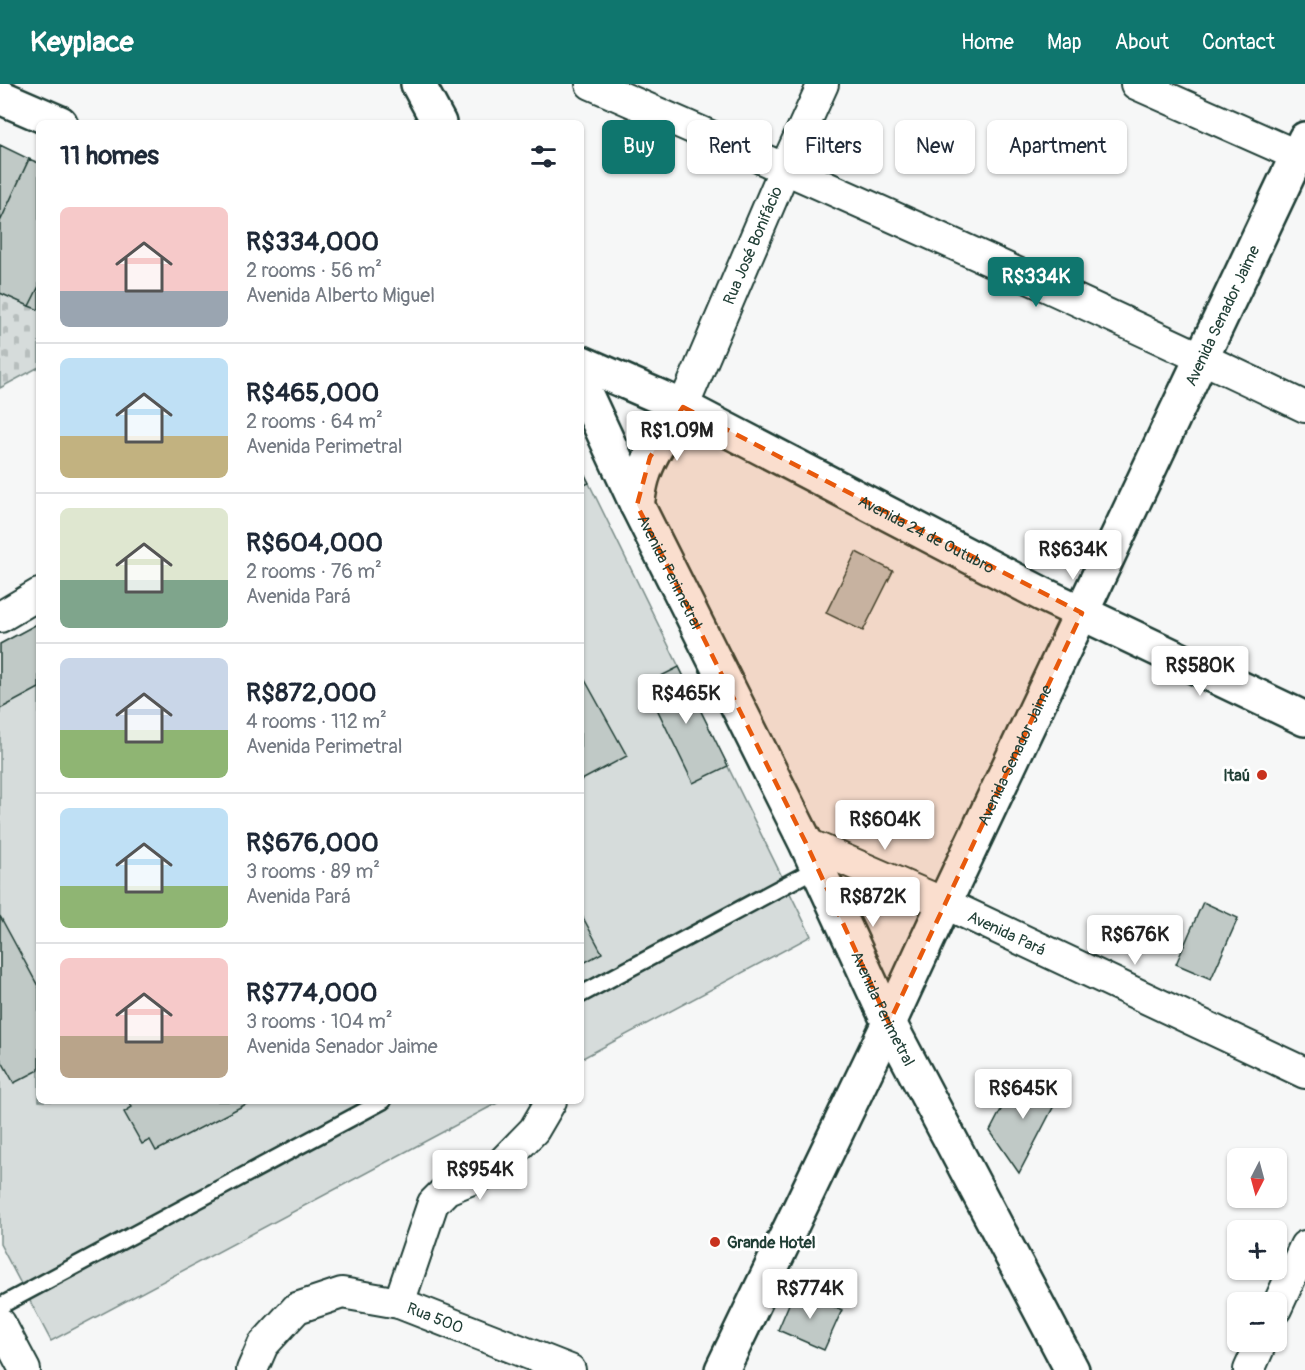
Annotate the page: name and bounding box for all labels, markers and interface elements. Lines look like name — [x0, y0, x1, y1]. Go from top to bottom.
text: Keyplace — [30, 25, 134, 60]
text: Home — [961, 29, 1014, 56]
text: Map — [1047, 29, 1082, 56]
text: About — [1115, 29, 1169, 56]
text: Contact — [1202, 29, 1275, 56]
chip: Buy — [602, 120, 675, 174]
chip: Rent — [687, 120, 772, 174]
chip: Filters — [784, 120, 883, 174]
chip: New — [895, 120, 975, 174]
chip: Apartment — [987, 120, 1127, 174]
text: 11 homes — [60, 140, 159, 172]
icon: filters — [527, 140, 560, 173]
street label: Rua José Bonifácio — [719, 183, 787, 308]
text: R$334,000 — [246, 226, 379, 258]
icon: home — [108, 231, 180, 303]
street label: Avenida Senador Jaime — [1181, 242, 1264, 389]
pin: R$334K — [987, 257, 1085, 308]
text: 2 rooms · 56 m² — [246, 258, 382, 283]
text: R$334K — [1002, 264, 1070, 289]
text: Avenida Alberto Miguel — [246, 283, 435, 308]
text: R$465,000 — [246, 377, 379, 409]
icon: home — [108, 382, 180, 454]
text: 2 rooms · 64 m² — [246, 409, 383, 434]
pin: R$1.09M — [622, 411, 732, 462]
text: R$1.09M — [641, 418, 713, 443]
text: Avenida Perimetral — [246, 434, 403, 459]
street label: Avenida 24 de Outubro — [855, 491, 998, 579]
street label: Avenida Perimetral — [632, 511, 706, 633]
text: R$604,000 — [246, 527, 383, 559]
pin: R$634K — [1024, 530, 1122, 581]
icon: home — [108, 532, 180, 604]
text: R$634K — [1039, 537, 1107, 562]
text: 2 rooms · 76 m² — [246, 559, 382, 584]
text: Avenida Pará — [246, 584, 351, 609]
pin: R$580K — [1151, 646, 1249, 697]
text: R$580K — [1165, 653, 1235, 678]
pin: R$465K — [637, 674, 735, 725]
text: R$872,000 — [246, 677, 376, 709]
text: R$465K — [652, 681, 720, 706]
icon: home — [108, 682, 180, 754]
street label: Avenida Senador Jaime — [973, 682, 1057, 829]
text: 4 rooms · 112 m² — [246, 709, 387, 734]
text: Avenida Perimetral — [246, 734, 403, 759]
place label: Itaú — [1223, 766, 1250, 786]
marker: Itaú — [1255, 768, 1269, 782]
pin: R$604K — [836, 800, 934, 851]
text: R$604K — [849, 807, 921, 832]
text: R$676,000 — [246, 827, 379, 859]
icon: home — [108, 832, 180, 904]
text: 3 rooms · 89 m² — [246, 859, 380, 884]
pin: R$872K — [824, 877, 922, 928]
text: Avenida Pará — [246, 884, 351, 909]
text: R$872K — [840, 884, 906, 909]
street label: Avenida Pará — [964, 907, 1049, 960]
pin: R$676K — [1086, 915, 1184, 966]
text: R$676K — [1101, 922, 1169, 947]
street label: Avenida Perimetral — [846, 948, 919, 1070]
text: R$774,000 — [246, 977, 378, 1009]
icon: home — [108, 982, 180, 1054]
text: 3 rooms · 104 m² — [246, 1009, 393, 1034]
text: Avenida Senador Jaime — [246, 1034, 438, 1059]
pin: R$645K — [974, 1069, 1072, 1120]
text: R$645K — [989, 1076, 1057, 1101]
north arrow — [1227, 1148, 1287, 1208]
map controls — [1227, 1148, 1287, 1352]
pin: R$954K — [431, 1150, 529, 1201]
text: R$954K — [446, 1157, 514, 1182]
button: + — [1227, 1220, 1287, 1280]
place label: Grande Hotel — [727, 1233, 816, 1253]
marker: Grande Hotel — [708, 1235, 722, 1249]
pin: R$774K — [761, 1269, 859, 1320]
text: R$774K — [776, 1276, 844, 1301]
button: − — [1227, 1292, 1287, 1352]
street label: Rua 500 — [404, 1298, 466, 1338]

